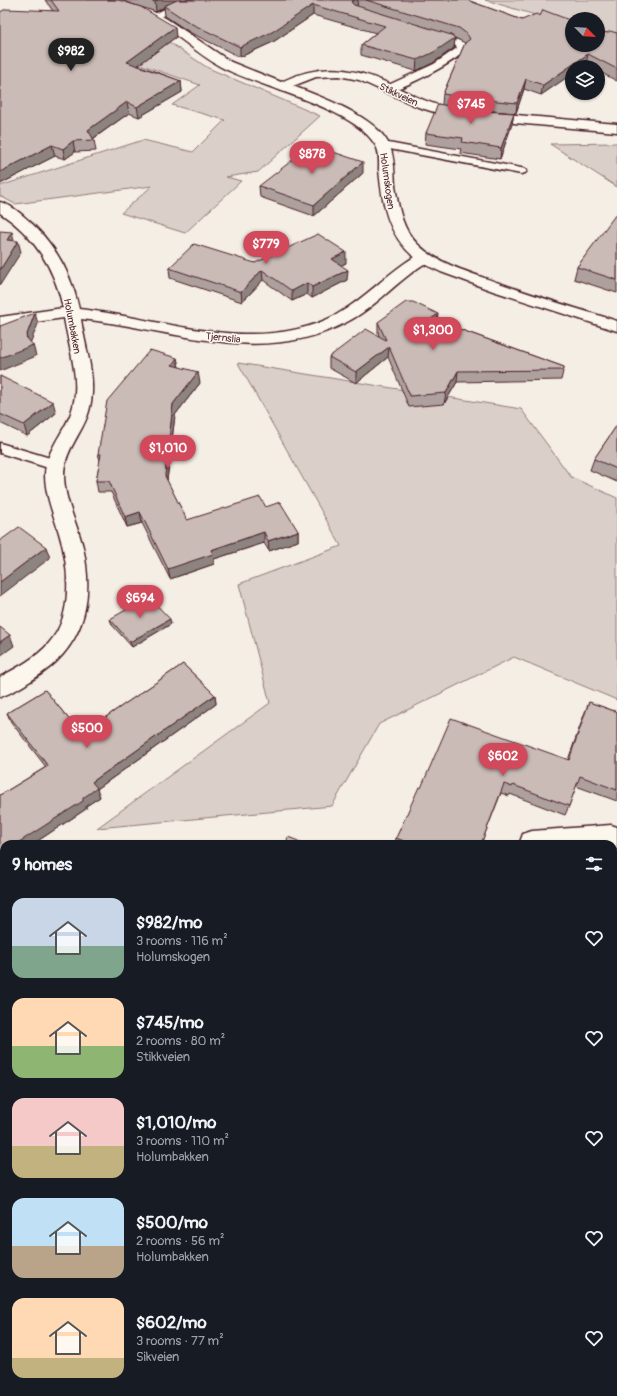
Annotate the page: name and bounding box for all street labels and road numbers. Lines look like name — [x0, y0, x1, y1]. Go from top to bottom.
street label: Stikkveien — [377, 81, 420, 109]
street label: Holumskogen — [377, 152, 397, 211]
street label: Holumbakken — [61, 298, 83, 355]
street label: Tjernslia — [205, 330, 241, 346]

